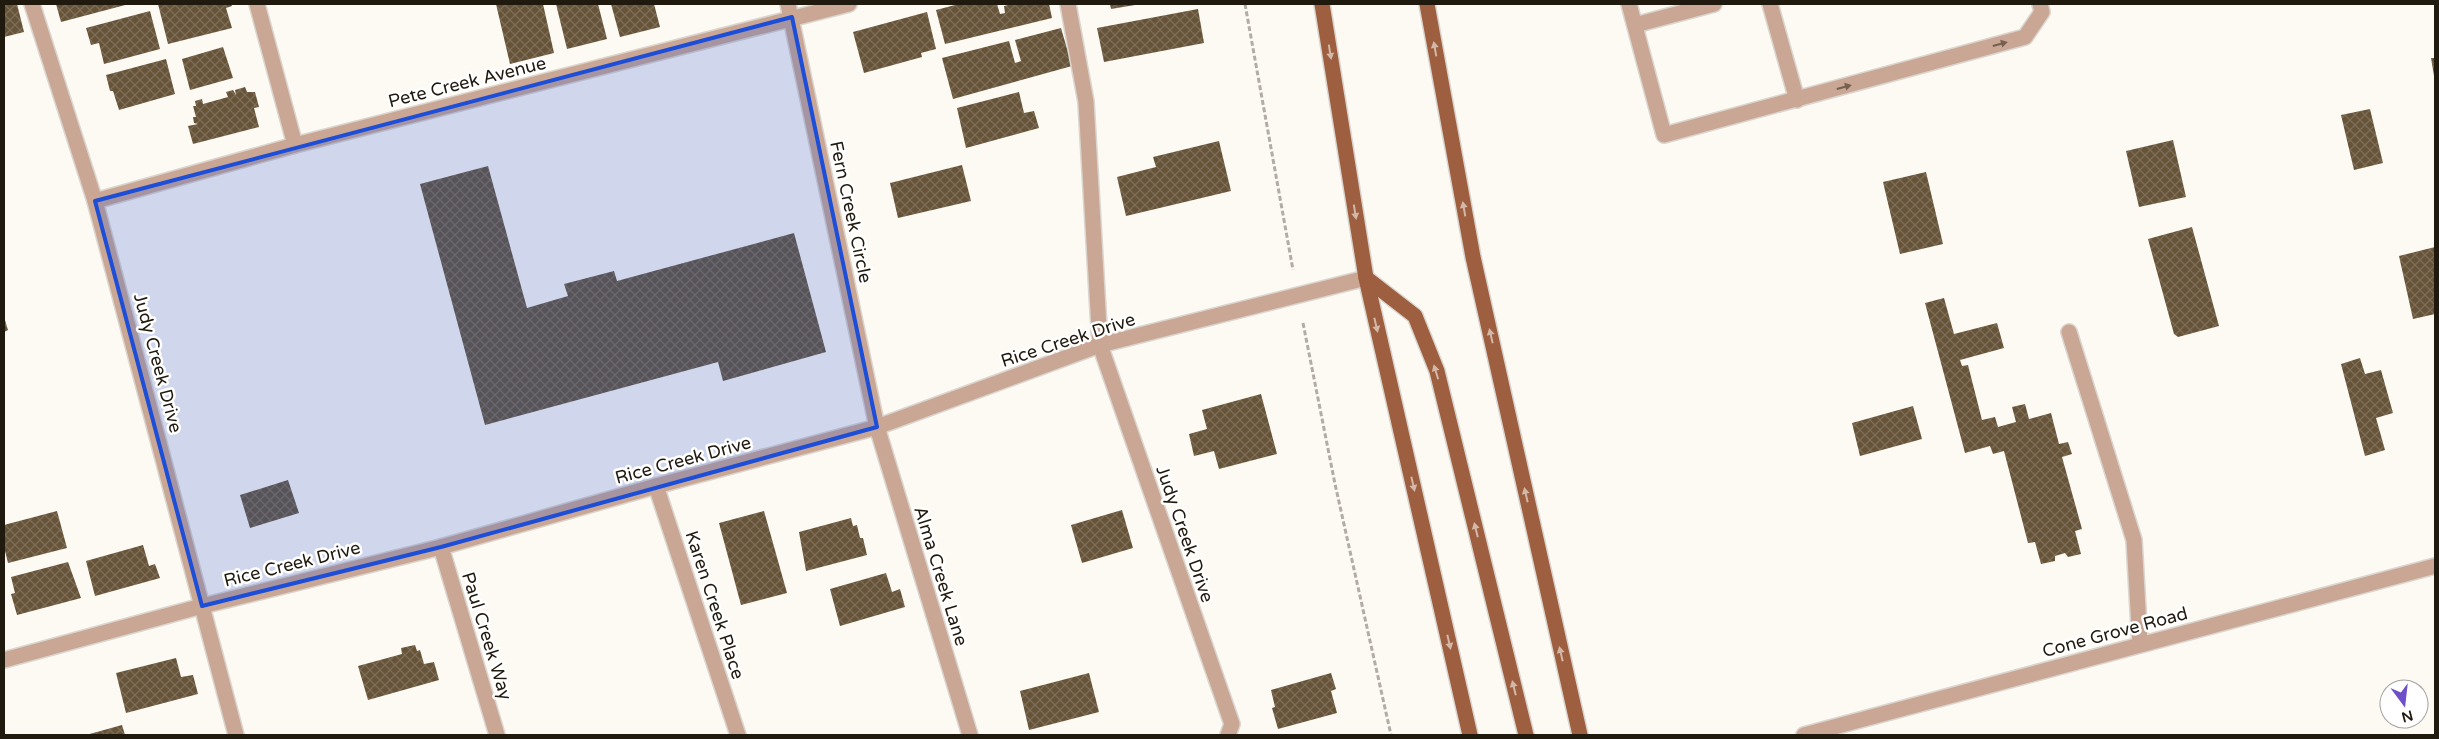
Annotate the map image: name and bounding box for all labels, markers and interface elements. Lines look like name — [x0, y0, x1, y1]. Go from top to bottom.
one-way arrow — [1993, 39, 2008, 47]
one-way arrow — [1431, 41, 1439, 57]
one-way arrow — [1326, 44, 1334, 60]
street label: Pete Creek Avenue — [386, 52, 548, 112]
one-way arrow — [1836, 83, 1851, 91]
street label: Fern Creek Circle — [825, 139, 877, 285]
one-way arrow — [1460, 201, 1468, 217]
one-way arrow — [1352, 205, 1360, 221]
street label: Judy Creek Drive — [129, 291, 187, 435]
street label: Rice Creek Drive — [998, 308, 1138, 372]
one-way arrow — [1372, 318, 1380, 333]
one-way arrow — [1486, 328, 1494, 344]
one-way arrow — [1432, 365, 1440, 380]
street label: Rice Creek Drive — [613, 431, 753, 489]
street label: Judy Creek Drive — [1151, 463, 1219, 605]
one-way arrow — [1409, 476, 1417, 491]
one-way arrow — [1522, 487, 1530, 502]
street label: Alma Creek Lane — [909, 504, 973, 648]
one-way arrow — [1471, 523, 1479, 538]
street label: Karen Creek Place — [681, 528, 749, 682]
street label: Rice Creek Drive — [221, 536, 363, 592]
street label: Paul Creek Way — [457, 569, 517, 703]
street label: Cone Grove Road — [2040, 602, 2190, 662]
one-way arrow — [1445, 635, 1453, 650]
one-way arrow — [1557, 646, 1565, 661]
north arrow — [2379, 679, 2429, 729]
one-way arrow — [1510, 680, 1518, 695]
text: N — [2400, 706, 2415, 726]

